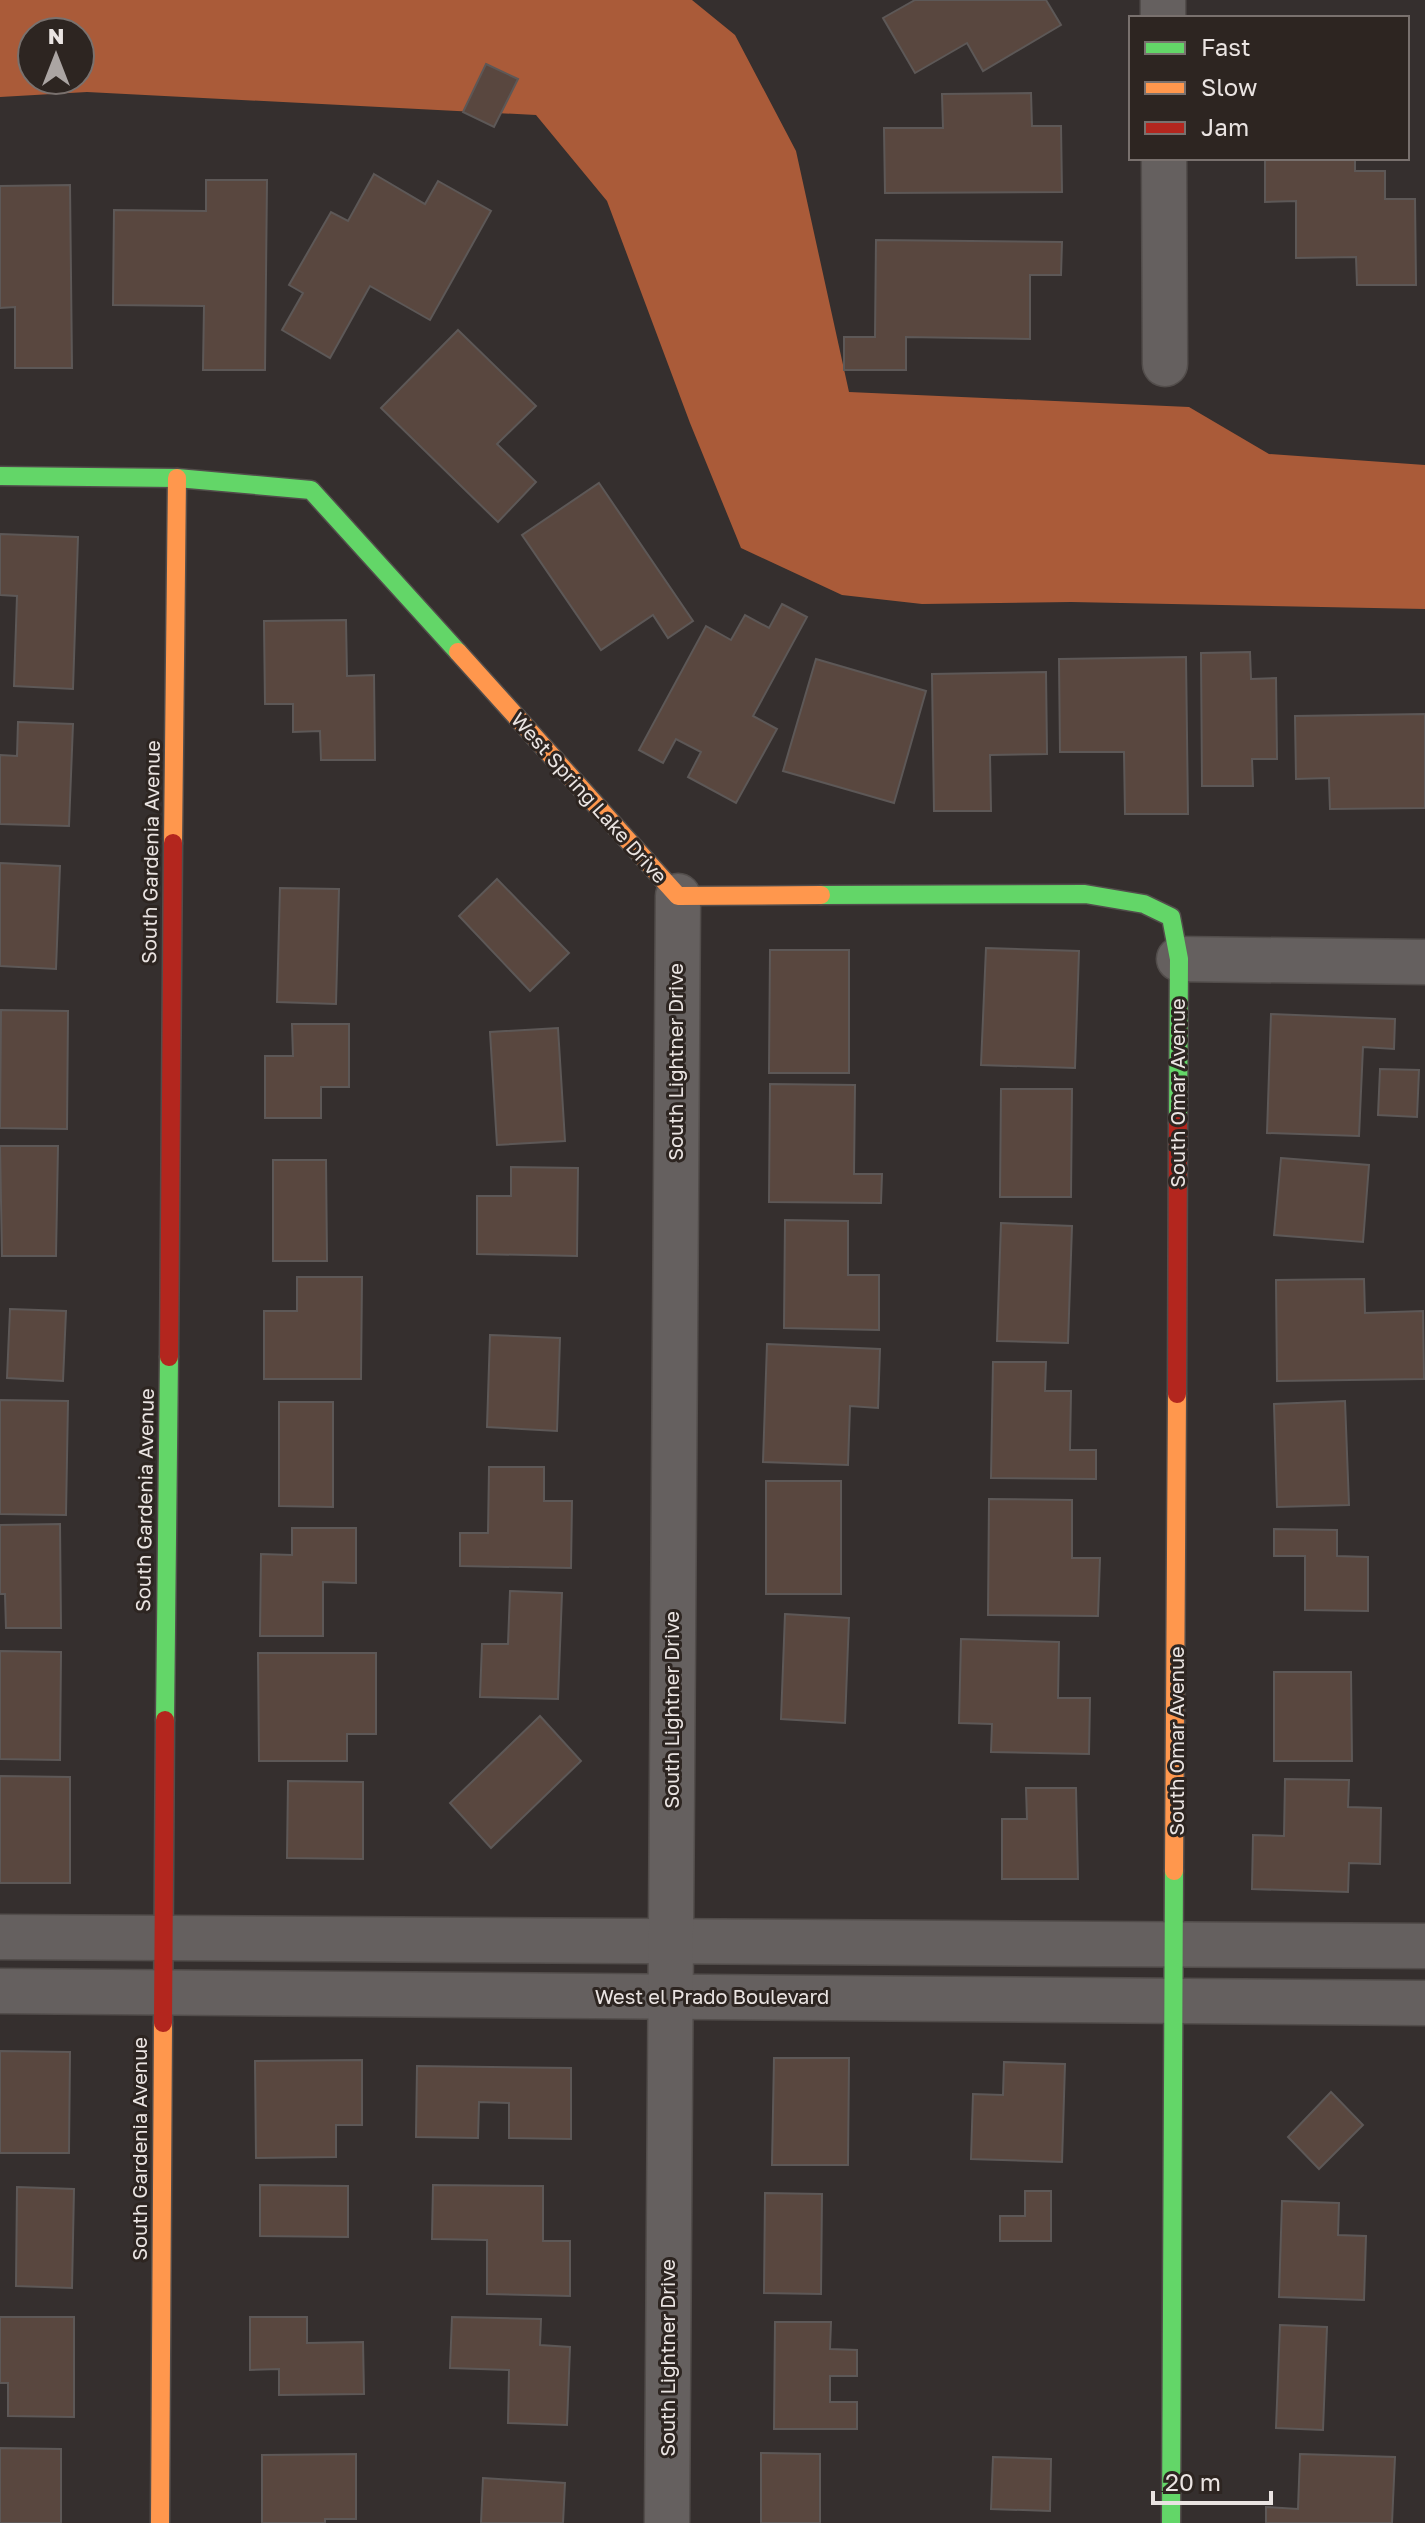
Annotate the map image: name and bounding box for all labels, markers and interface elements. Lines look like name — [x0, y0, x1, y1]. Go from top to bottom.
north arrow — [16, 16, 96, 96]
legend — [1129, 16, 1409, 160]
text: N — [48, 22, 64, 49]
text: Fast — [1201, 32, 1251, 61]
text: Slow — [1201, 72, 1257, 101]
text: Jam — [1201, 112, 1249, 141]
street label: West Spring Lake Drive — [507, 707, 673, 888]
street label: South Gardenia Avenue — [136, 740, 164, 964]
street label: South Lightner Drive — [663, 963, 687, 1161]
street label: South Omar Avenue — [1165, 998, 1189, 1188]
street label: South Gardenia Avenue — [130, 1388, 158, 1612]
street label: South Lightner Drive — [659, 1611, 683, 1809]
street label: South Omar Avenue — [1164, 1646, 1188, 1836]
street label: West el Prado Boulevard — [595, 1984, 829, 2008]
street label: South Gardenia Avenue — [127, 2037, 151, 2261]
street label: South Lightner Drive — [655, 2259, 679, 2457]
scale bar — [1153, 2455, 1271, 2505]
text: 20 m — [1165, 2467, 1221, 2496]

